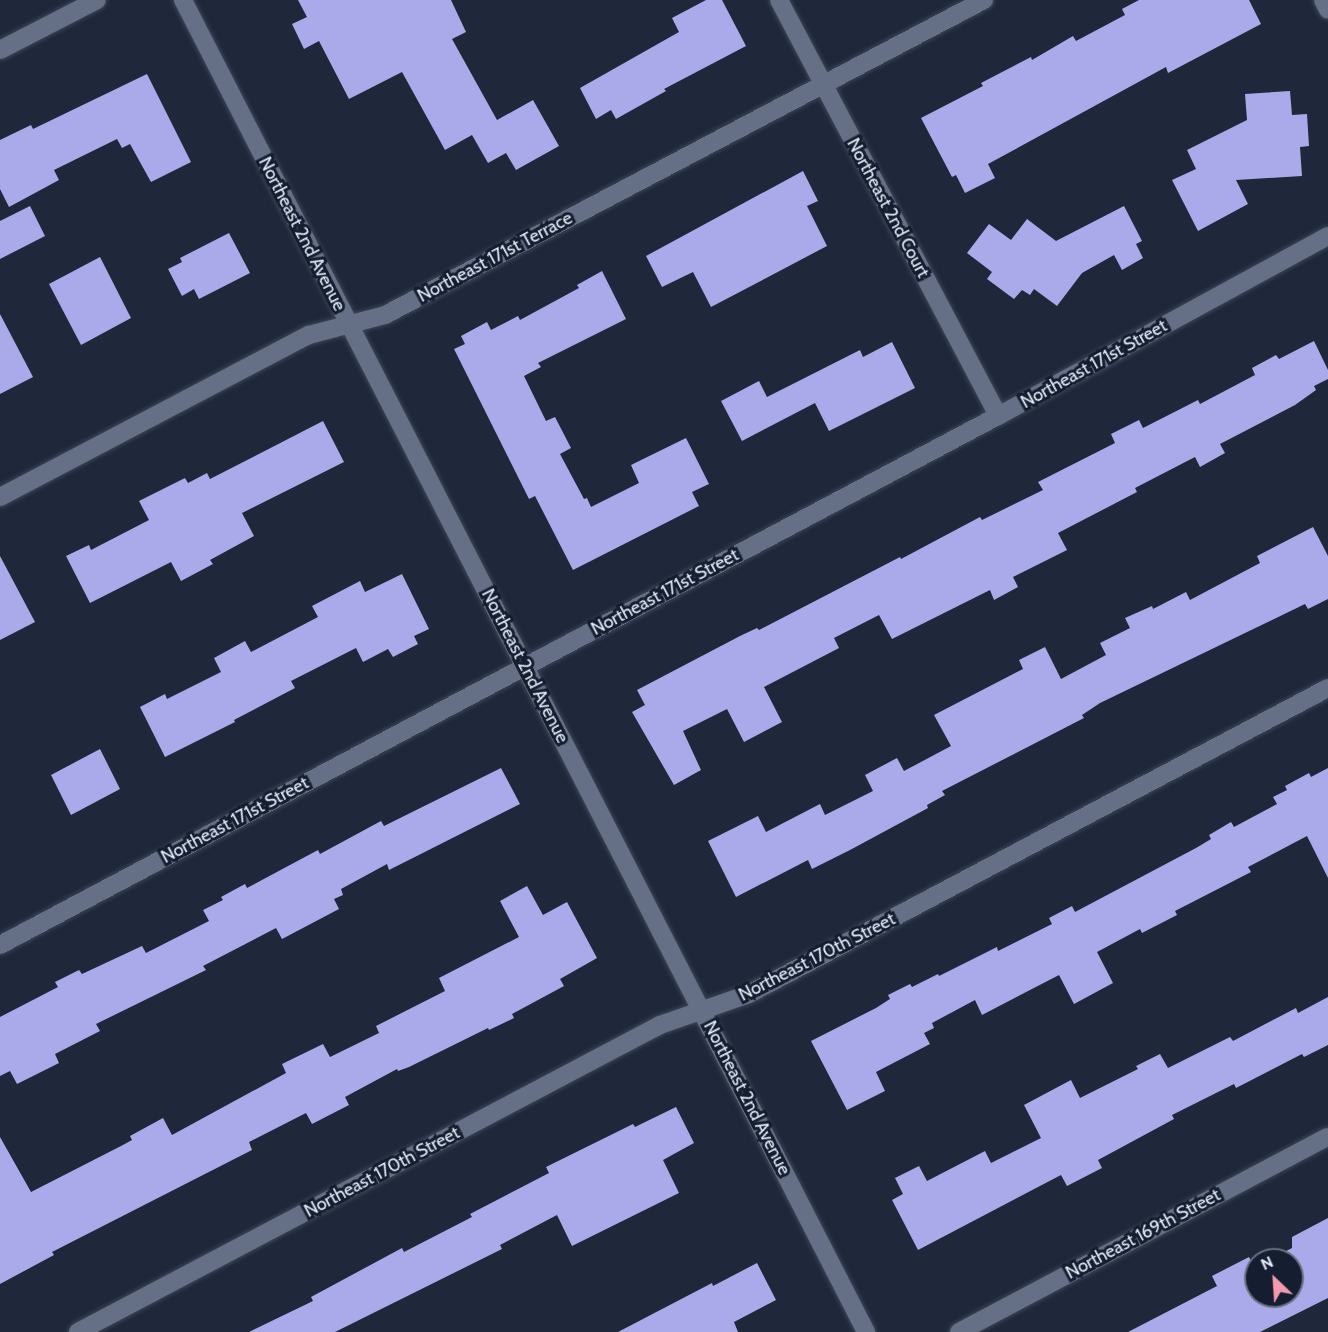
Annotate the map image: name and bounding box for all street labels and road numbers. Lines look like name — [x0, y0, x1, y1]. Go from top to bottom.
street label: Northeast 2nd Court — [842, 135, 934, 281]
street label: Northeast 2nd Avenue — [254, 153, 350, 315]
street label: Northeast 171st Terrace — [414, 207, 576, 307]
street label: Northeast 171st Street — [1017, 315, 1171, 413]
street label: Northeast 171st Street — [588, 544, 742, 640]
street label: Northeast 2nd Avenue — [477, 585, 573, 747]
street label: Northeast 171st Street — [158, 772, 312, 868]
street label: Northeast 170th Street — [735, 908, 899, 1006]
street label: Northeast 2nd Avenue — [699, 1017, 795, 1179]
street label: Northeast 170th Street — [301, 1122, 463, 1222]
street label: Northeast 169th Street — [1062, 1184, 1224, 1284]

